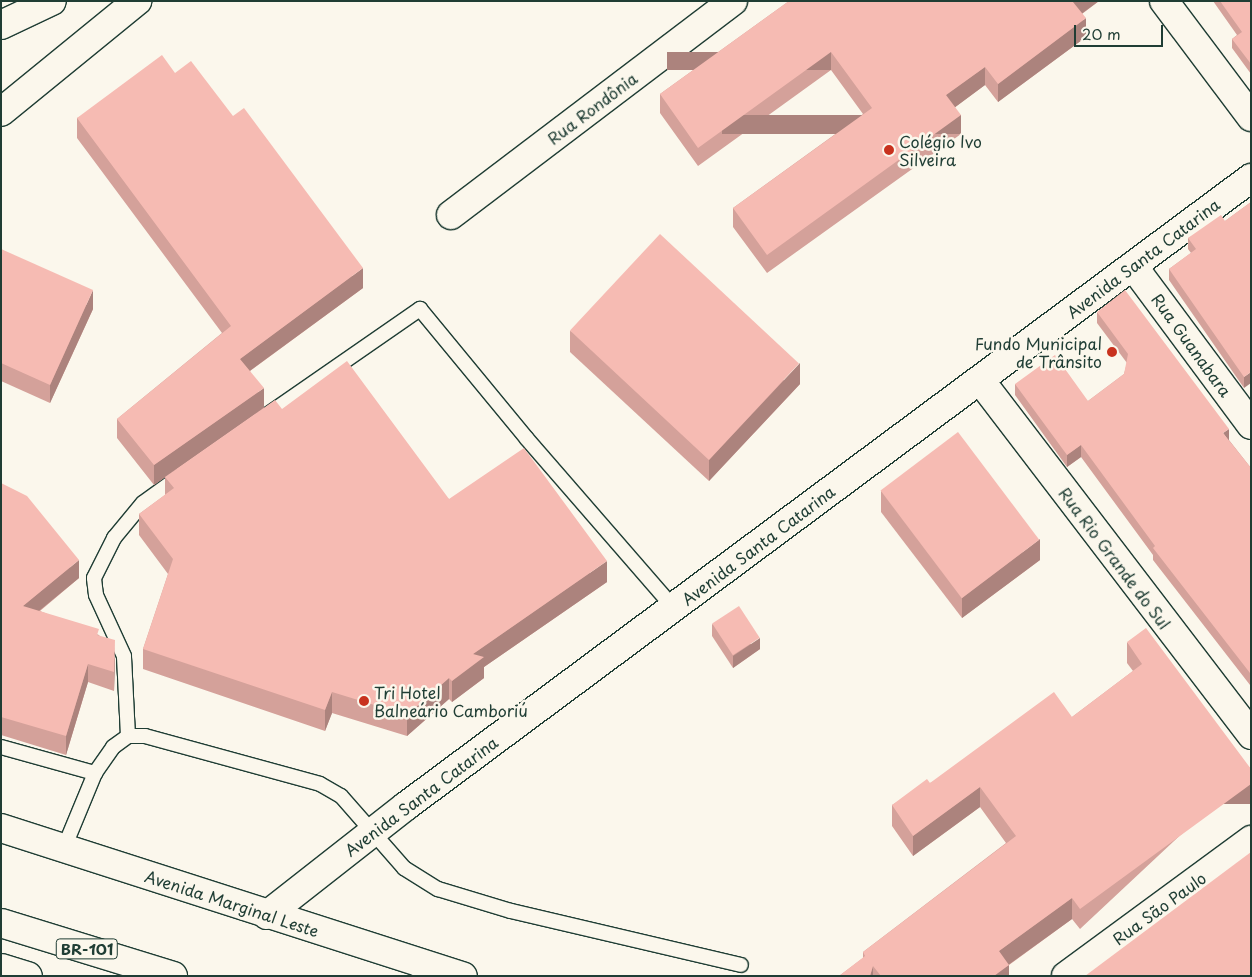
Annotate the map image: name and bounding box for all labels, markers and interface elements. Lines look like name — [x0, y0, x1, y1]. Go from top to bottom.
scale bar — [1077, 15, 1166, 47]
text: 20 m — [1082, 22, 1121, 45]
street label: Rua Rondônia — [544, 68, 640, 148]
place label: Colégio Ivo Silveira — [899, 131, 983, 169]
marker: Colégio Ivo Silveira — [883, 144, 895, 156]
street label: Avenida Santa Catarina — [1063, 195, 1223, 321]
street label: Rua Guanabara — [1148, 289, 1236, 401]
place label: Fundo Municipal de Trânsito — [974, 333, 1102, 371]
marker: Fundo Municipal de Trânsito — [1106, 346, 1118, 358]
street label: Avenida Santa Catarina — [678, 482, 838, 608]
street label: Rua Rio Grande do Sul — [1055, 482, 1175, 634]
place label: Tri Hotel Balneário Camboriú — [374, 682, 529, 720]
marker: Tri Hotel Balneário Camboriú — [358, 695, 370, 707]
street label: Avenida Santa Catarina — [341, 733, 501, 859]
street label: Avenida Marginal Leste — [143, 866, 321, 940]
street label: Rua São Paulo — [1109, 868, 1209, 948]
road number: BR-101 — [56, 936, 118, 962]

